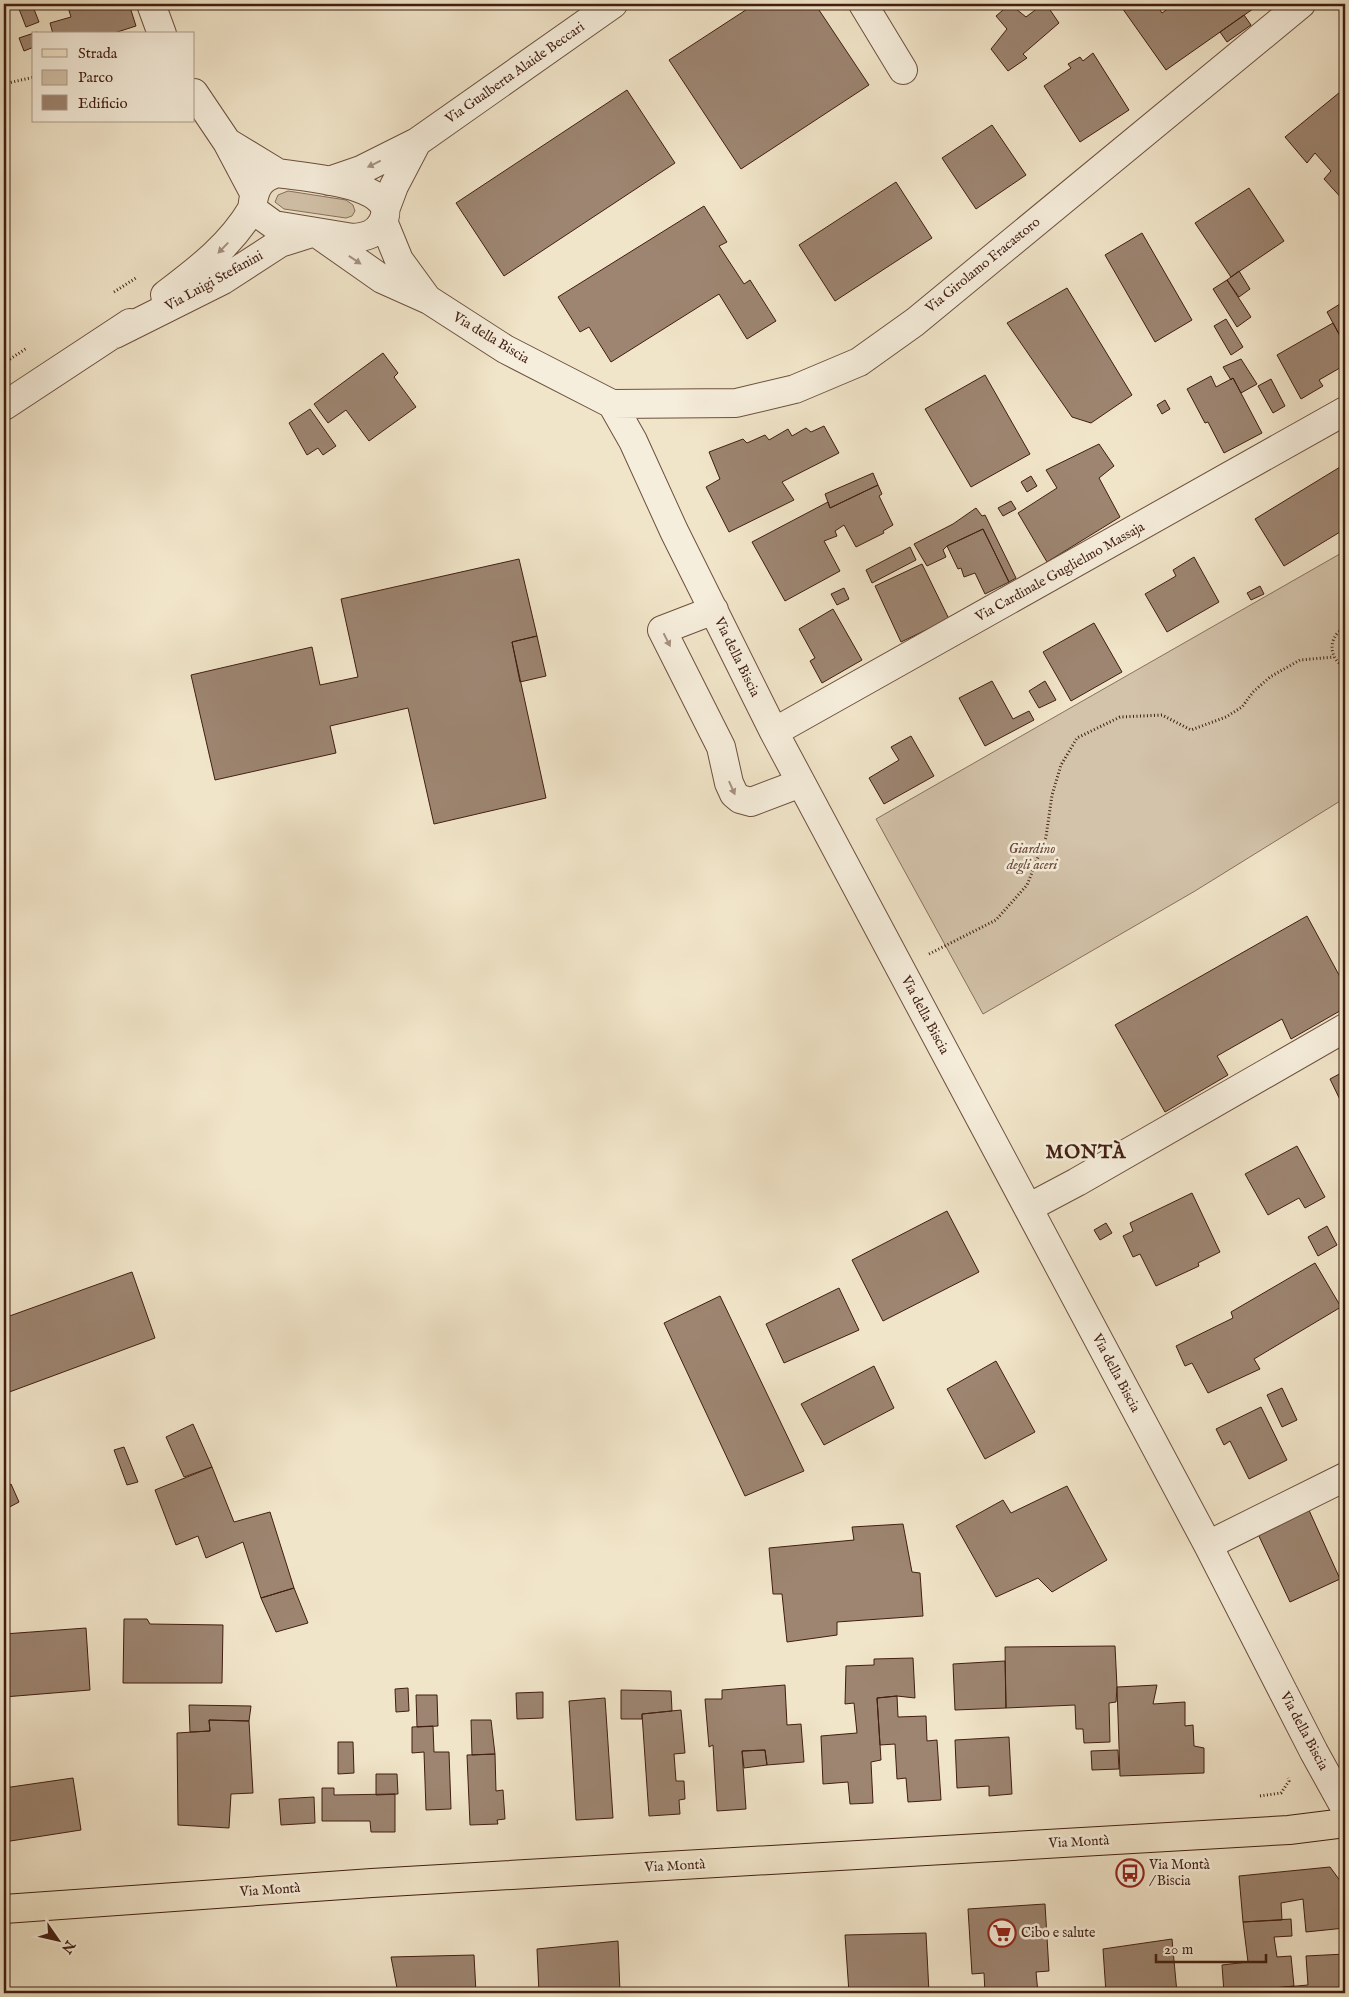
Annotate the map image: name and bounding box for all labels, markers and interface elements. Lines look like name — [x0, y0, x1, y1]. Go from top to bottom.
street label: Via Gualberta Alaide Beccari — [441, 18, 588, 129]
legend — [32, 32, 195, 122]
text: Strada — [78, 44, 118, 63]
text: Parco — [78, 68, 113, 87]
text: Edificio — [78, 94, 128, 113]
one-way arrow — [367, 160, 381, 168]
street label: Via Girolamo Fracastoro — [921, 213, 1044, 317]
one-way arrow — [217, 241, 229, 253]
street label: Via Luigi Stefanini — [161, 247, 266, 316]
one-way arrow — [348, 255, 361, 265]
street label: Via della Biscia — [448, 308, 533, 368]
street label: Via Cardinale Guglielmo Massaja — [971, 517, 1149, 627]
street label: Via della Biscia — [710, 613, 764, 701]
one-way arrow — [663, 632, 671, 647]
one-way arrow — [727, 780, 736, 795]
park label: Giardino degli aceri — [1006, 840, 1058, 875]
street label: Via della Biscia — [896, 972, 954, 1058]
district label: MONTÀ — [1046, 1140, 1127, 1165]
street label: Via della Biscia — [1087, 1330, 1145, 1416]
street label: Via della Biscia — [1275, 1688, 1333, 1774]
street label: Via Montà — [1047, 1831, 1111, 1853]
street label: Via Montà — [643, 1855, 707, 1877]
place label: Via Montà / Biscia — [1148, 1856, 1211, 1890]
bus stop icon: Via Montà / Biscia — [1115, 1858, 1145, 1888]
street label: Via Montà — [238, 1879, 302, 1901]
north arrow — [32, 1914, 82, 1964]
supermarket icon: Cibo e salute — [987, 1918, 1017, 1948]
place label: Cibo e salute — [1021, 1924, 1096, 1942]
scale bar — [1156, 1932, 1266, 1964]
text: N — [57, 1936, 79, 1957]
text: 20 m — [1164, 1940, 1194, 1959]

